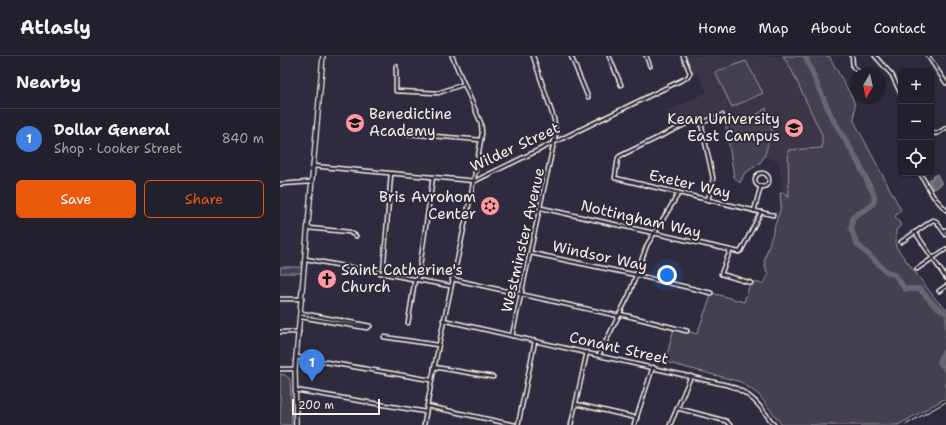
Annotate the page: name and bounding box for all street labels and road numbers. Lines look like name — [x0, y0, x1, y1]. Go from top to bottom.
street label: Wilder Street — [467, 118, 563, 176]
street label: Exeter Way — [647, 165, 733, 203]
street label: Westminster Avenue — [497, 166, 549, 314]
street label: Nottingham Way — [579, 195, 703, 243]
street label: Windsor Way — [551, 236, 649, 276]
street label: Conant Street — [567, 327, 671, 369]

